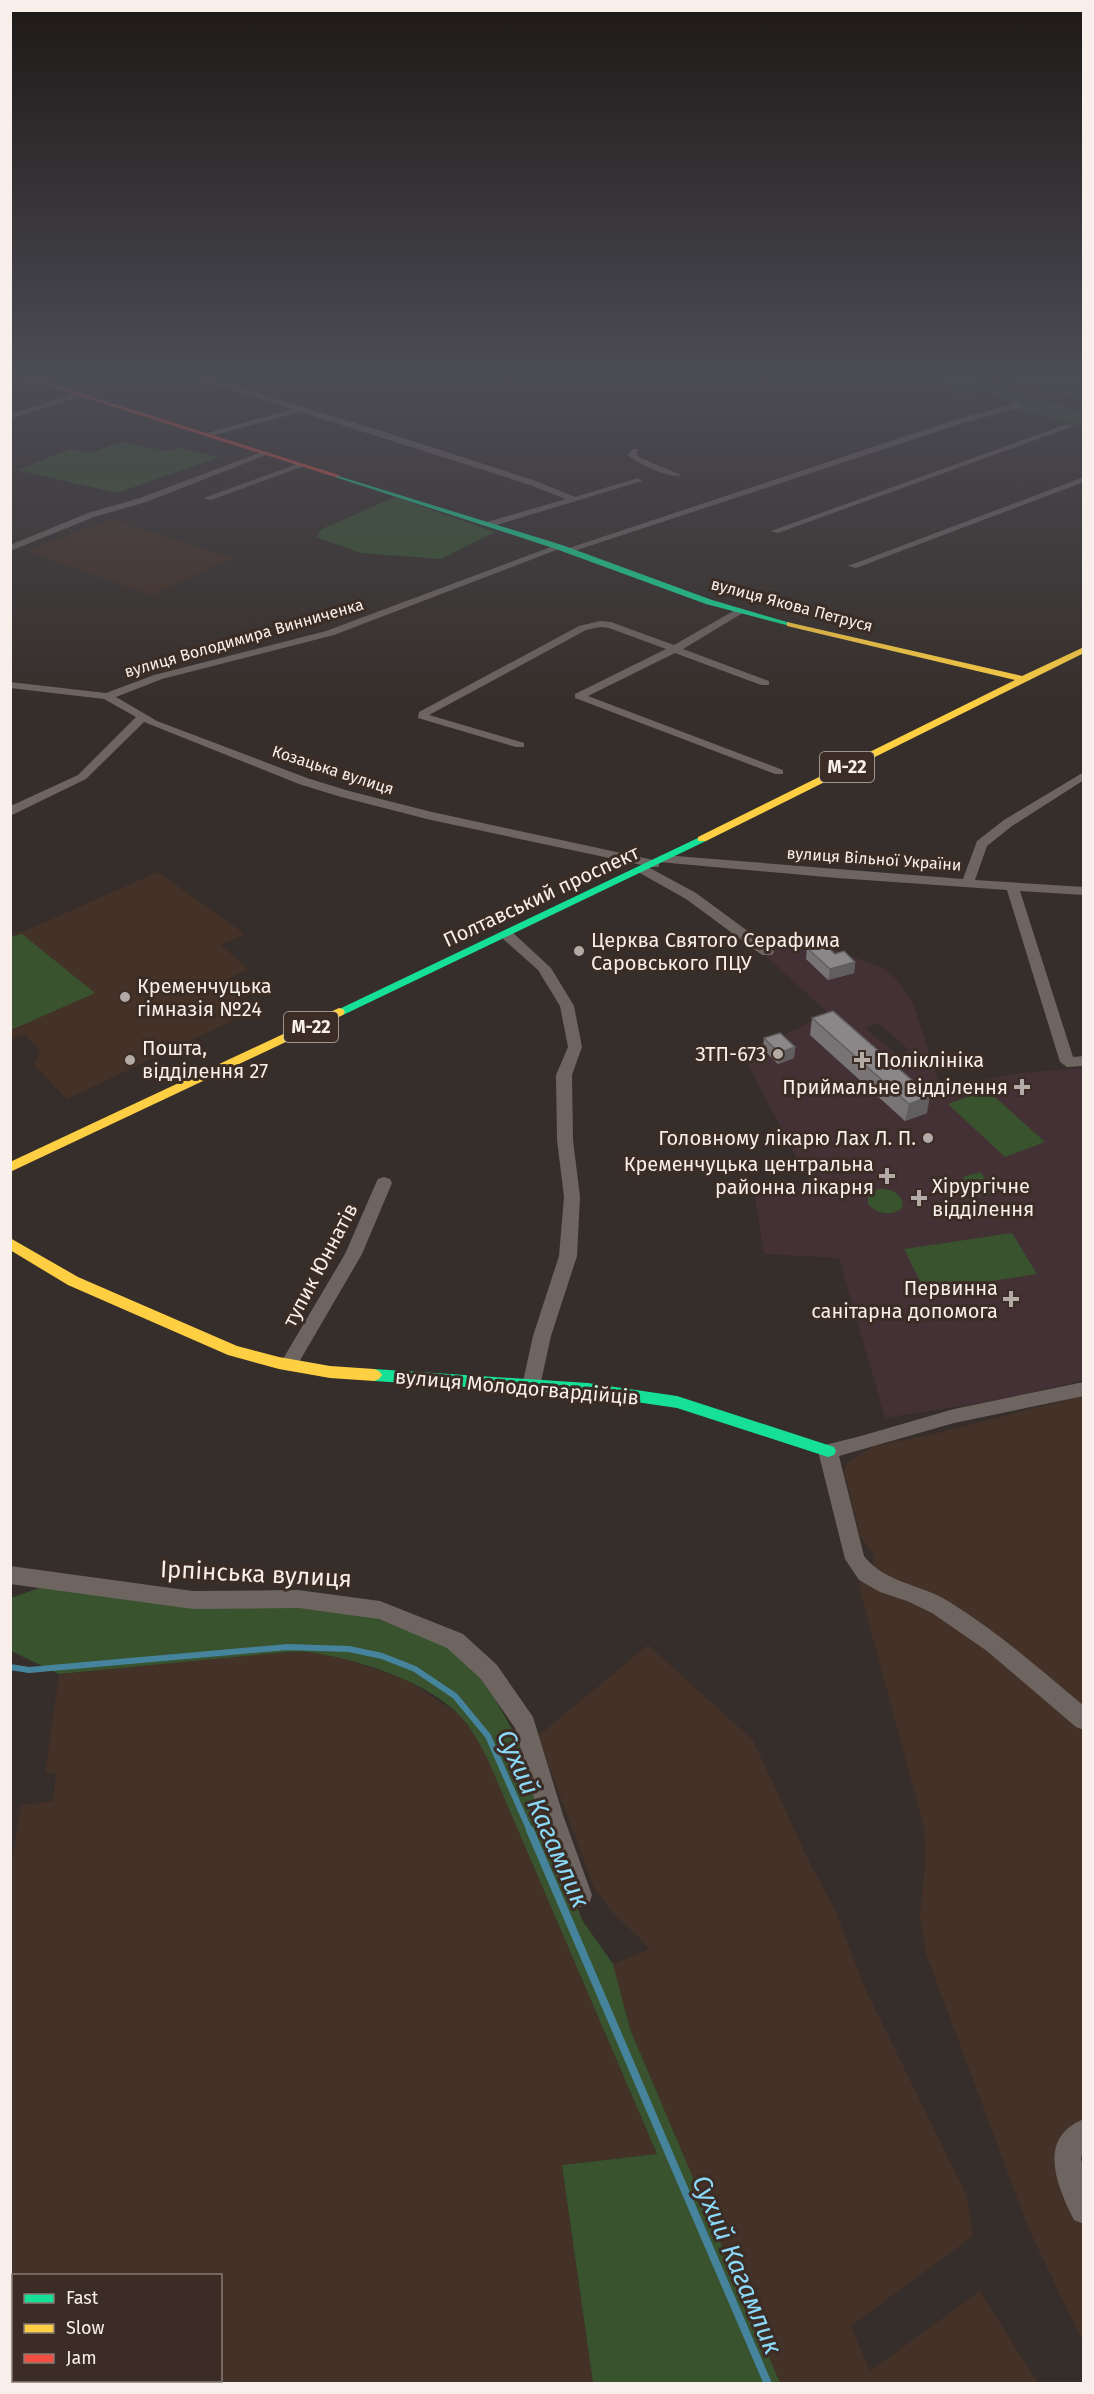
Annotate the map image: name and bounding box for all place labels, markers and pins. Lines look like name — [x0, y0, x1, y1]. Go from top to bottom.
place label: Церква Святого Серафима Саровського ПЦУ — [591, 928, 840, 975]
marker: Церква Святого Серафима Саровського ПЦУ — [572, 944, 586, 958]
place label: Кременчуцька гімназія №24 — [137, 974, 272, 1021]
marker: Кременчуцька гімназія №24 — [118, 990, 132, 1004]
place label: Пошта, відділення 27 — [142, 1036, 268, 1083]
place label: ЗТП-673 — [695, 1042, 766, 1066]
marker: ЗТП-673 — [771, 1047, 785, 1061]
place label: Поліклініка — [876, 1048, 984, 1072]
marker: Поліклініка — [853, 1051, 871, 1069]
marker: Пошта, відділення 27 — [123, 1053, 137, 1067]
place label: Приймальне відділення — [782, 1075, 1008, 1099]
marker: Приймальне відділення — [1013, 1078, 1031, 1096]
place label: Головному лікарю Лах Л. П. — [658, 1126, 916, 1150]
marker: Головному лікарю Лах Л. П. — [921, 1131, 935, 1145]
place label: Кременчуцька центральна районна лікарня — [624, 1152, 874, 1199]
marker: Кременчуцька центральна районна лікарня — [878, 1167, 896, 1185]
place label: Хірургічне відділення — [932, 1174, 1034, 1221]
marker: Хірургічне відділення — [910, 1189, 928, 1207]
place label: Первинна санітарна допомога — [811, 1276, 998, 1323]
marker: Первинна санітарна допомога — [1002, 1290, 1020, 1308]

